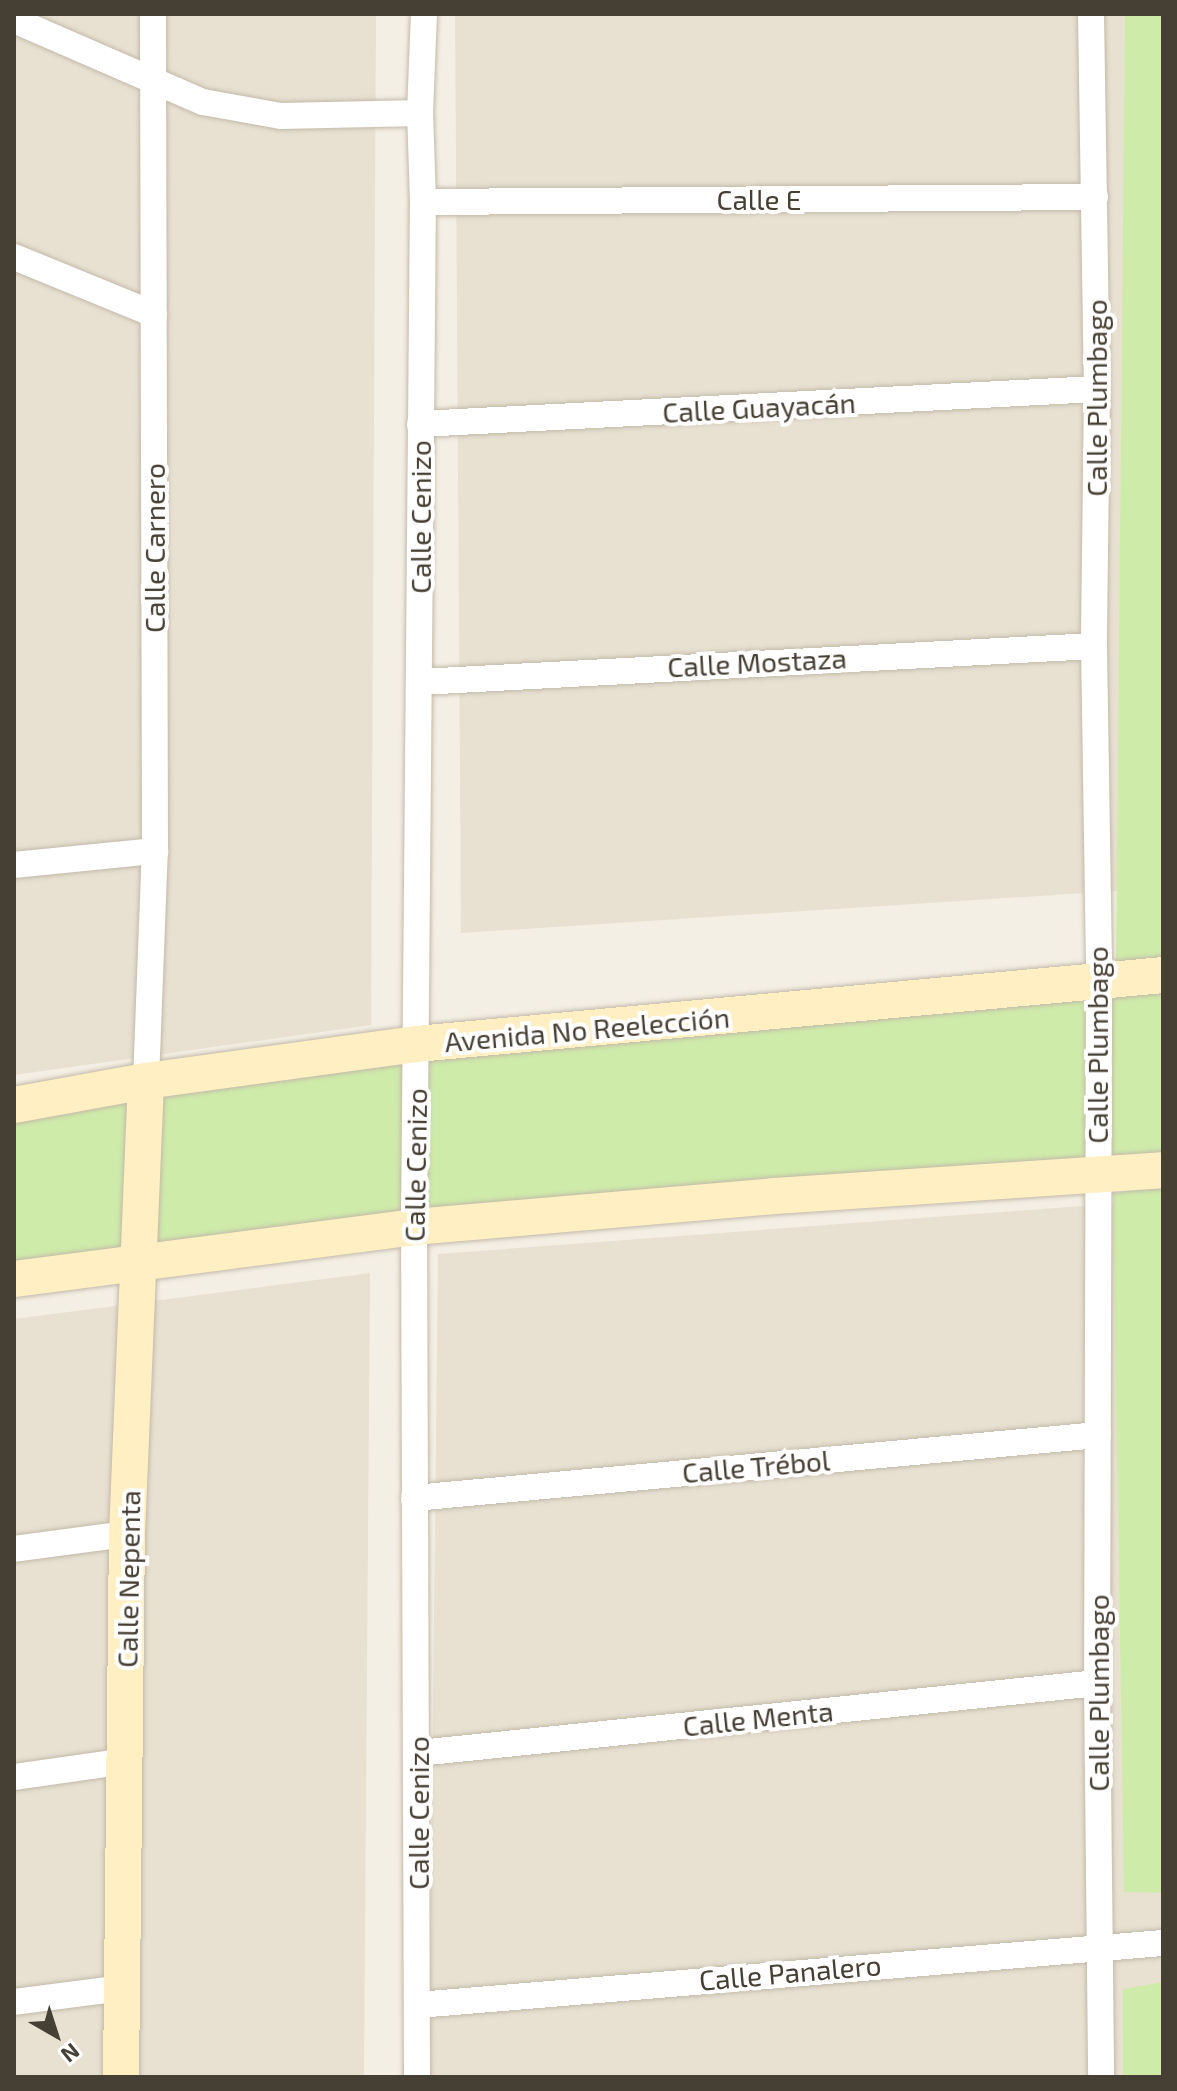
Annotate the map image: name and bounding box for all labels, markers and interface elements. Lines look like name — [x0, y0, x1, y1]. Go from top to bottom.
street label: Calle E — [717, 182, 801, 216]
street label: Calle Plumbago — [1079, 299, 1113, 497]
street label: Calle Guayacán — [661, 385, 857, 429]
street label: Calle Cenizo — [403, 440, 437, 594]
street label: Calle Carnero — [137, 463, 171, 633]
street label: Calle Mostaza — [666, 641, 848, 683]
street label: Calle Plumbago — [1080, 946, 1114, 1144]
street label: Avenida No Reelección — [443, 1000, 731, 1058]
street label: Calle Cenizo — [397, 1088, 433, 1242]
street label: Calle Trébol — [680, 1443, 832, 1489]
street label: Calle Nepenta — [110, 1490, 146, 1668]
street label: Calle Plumbago — [1081, 1594, 1115, 1792]
street label: Calle Menta — [681, 1693, 835, 1743]
street label: Calle Cenizo — [401, 1736, 435, 1890]
street label: Calle Panalero — [697, 1947, 883, 1997]
north arrow — [16, 1995, 96, 2075]
text: N — [57, 2039, 85, 2069]

